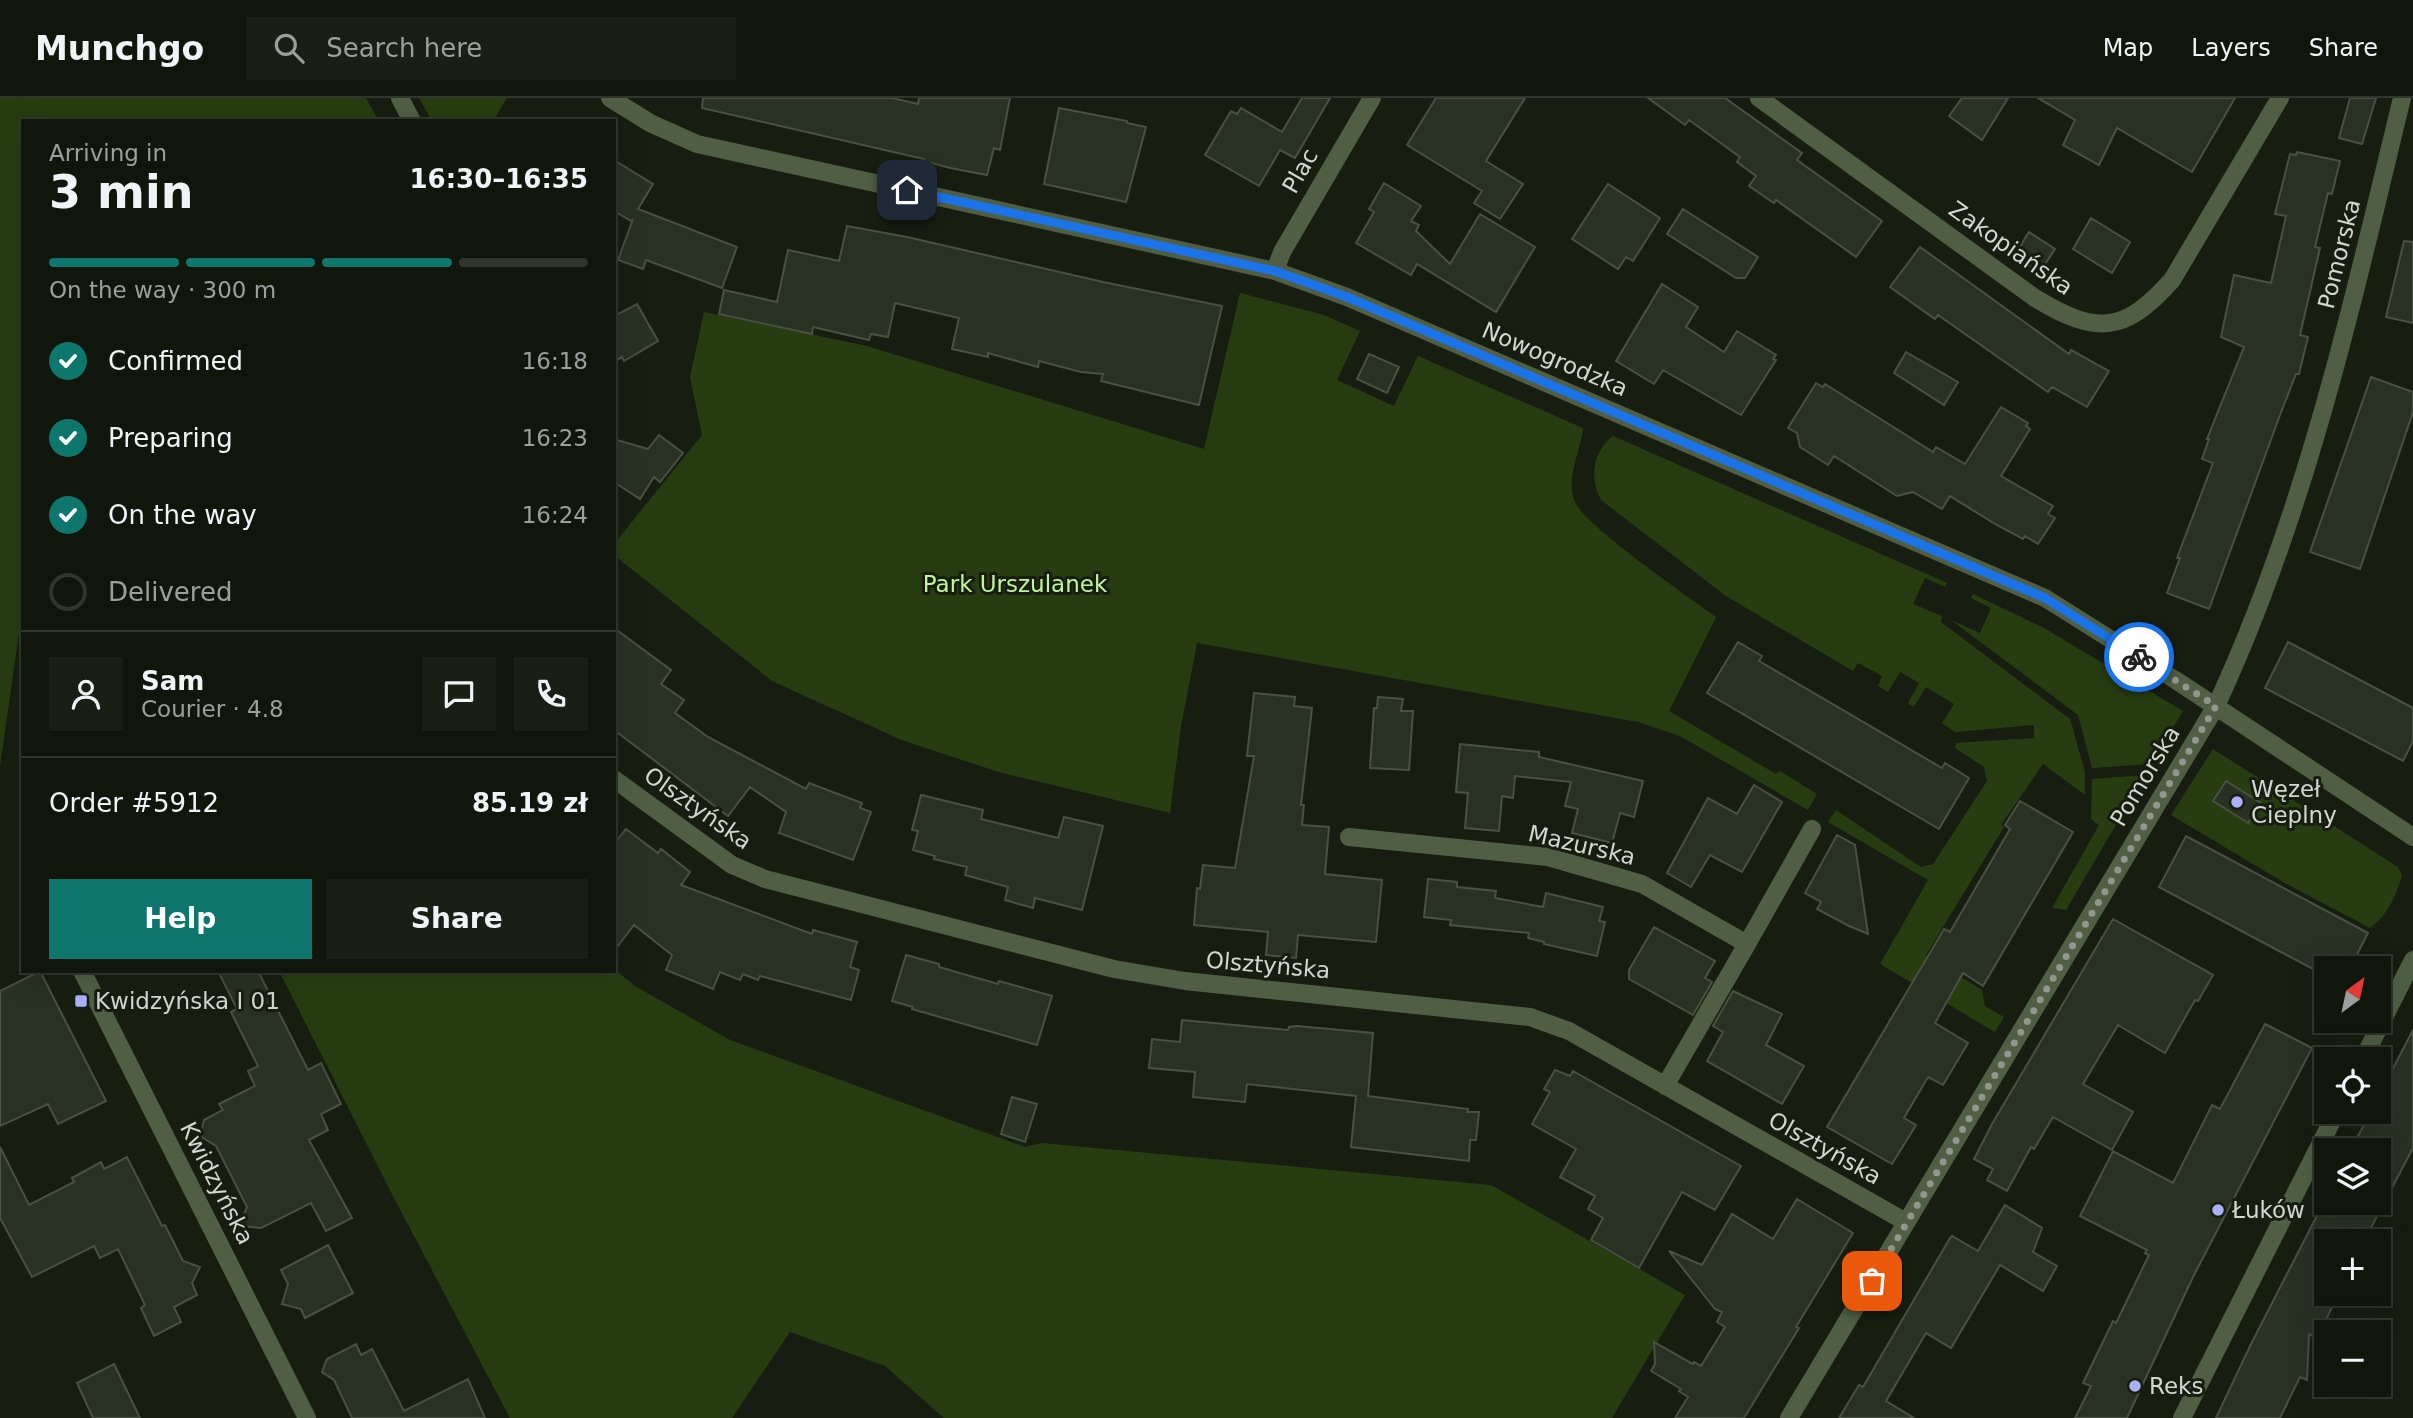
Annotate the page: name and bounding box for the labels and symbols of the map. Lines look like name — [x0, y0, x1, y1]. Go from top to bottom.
street label: Plac — [1277, 144, 1323, 198]
pin — [877, 160, 937, 220]
street label: Zakopiańska — [1944, 196, 2078, 300]
street label: Pomorska — [2313, 196, 2365, 312]
street label: Nowogrodzka — [1478, 317, 1632, 401]
park label: Park Urszulanek — [923, 571, 1108, 597]
courier — [2104, 622, 2174, 692]
street label: Pomorska — [2105, 721, 2185, 831]
street label: Olsztyńska — [639, 762, 757, 854]
place label: Węzeł Cieplny — [2251, 776, 2337, 828]
marker: Węzeł Cieplny — [2229, 794, 2245, 810]
street label: Mazurska — [1526, 820, 1638, 870]
street label: Olsztyńska — [1205, 947, 1331, 983]
north arrow — [2314, 956, 2390, 1032]
place label: Kwidzyńska I 01 — [95, 988, 280, 1014]
marker: Kwidzyńska I 01 — [73, 993, 89, 1009]
street label: Olsztyńska — [1764, 1106, 1886, 1190]
street label: Kwidzyńska — [175, 1117, 259, 1249]
place label: Łuków — [2231, 1197, 2305, 1223]
marker: Łuków — [2210, 1202, 2226, 1218]
pin — [1842, 1251, 1902, 1311]
place label: Reks — [2149, 1373, 2203, 1399]
marker: Reks — [2127, 1378, 2143, 1394]

